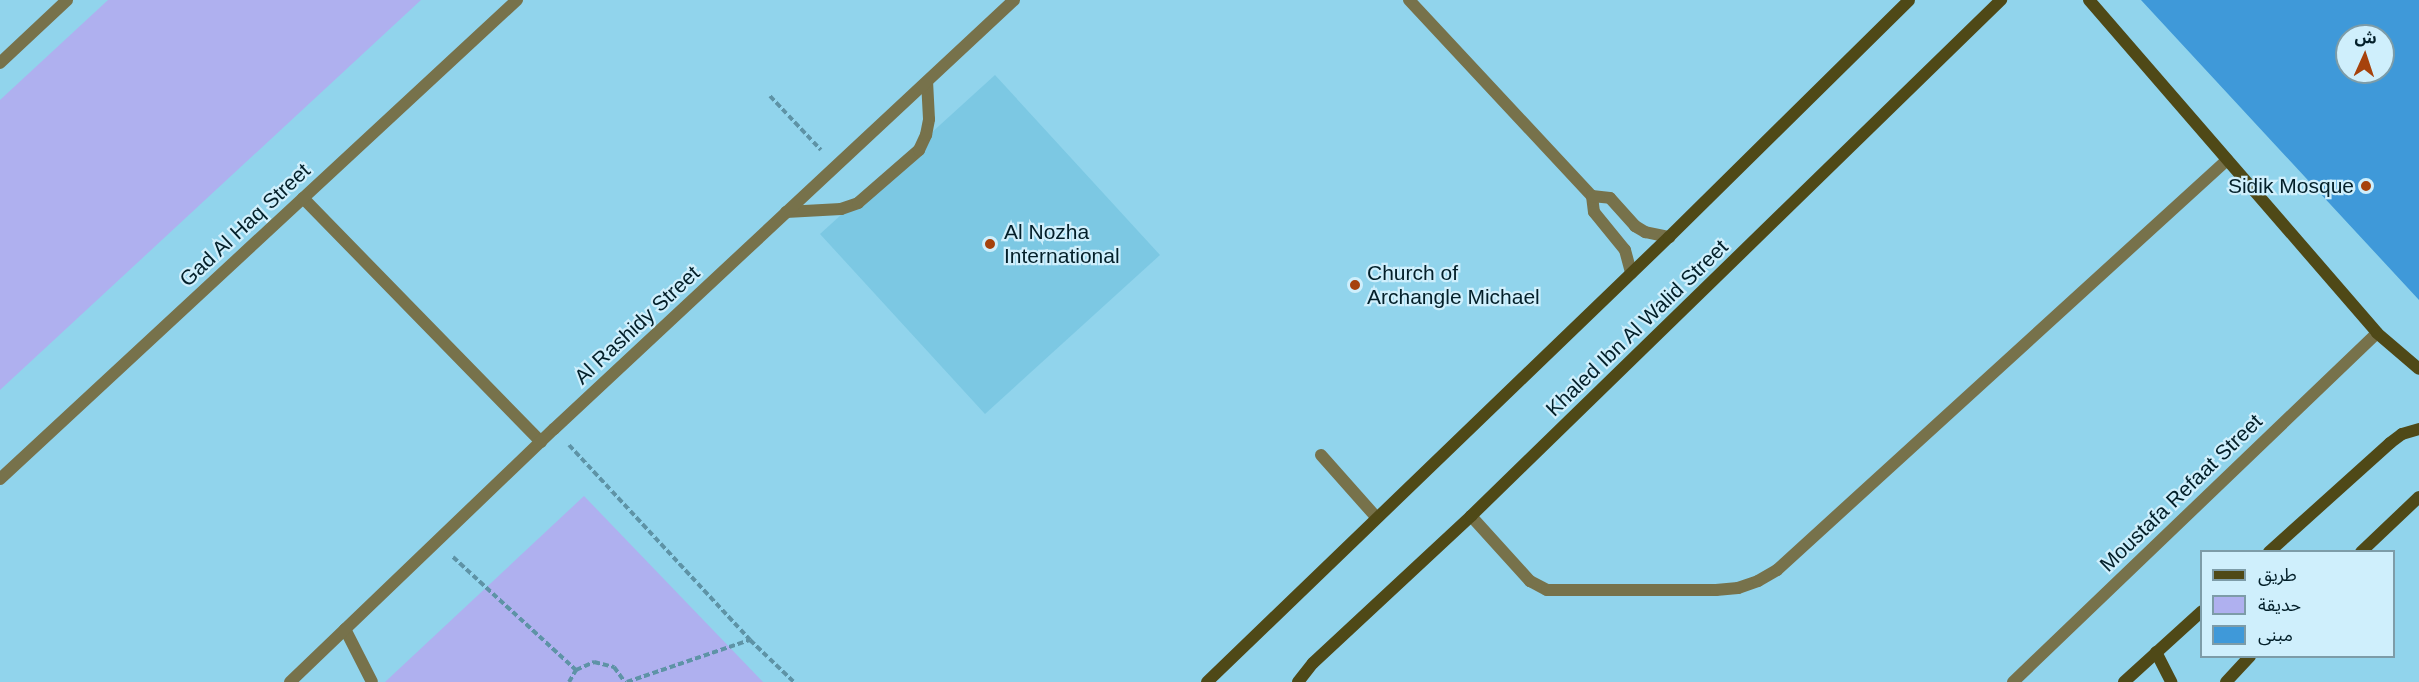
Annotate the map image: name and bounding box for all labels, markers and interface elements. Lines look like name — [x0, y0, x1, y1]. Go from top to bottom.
north arrow — [2335, 24, 2395, 84]
text: ش — [2354, 28, 2377, 47]
street label: Gad Al Haq Street — [174, 158, 316, 292]
place label: Sidik Mosque — [2228, 173, 2354, 199]
marker: Sidik Mosque — [2359, 179, 2373, 193]
place label: Al Nozha International — [1004, 219, 1120, 269]
street label: Khaled Ibn Al Walid Street — [1540, 234, 1734, 422]
marker: Al Nozha International — [981, 235, 999, 253]
street label: Al Rashidy Street — [569, 260, 705, 390]
place label: Church of Archangle Michael — [1367, 260, 1540, 310]
marker: Church of Archangle Michael — [1348, 278, 1362, 292]
street label: Moustafa Refaat Street — [2095, 409, 2267, 577]
legend — [2200, 550, 2395, 658]
text: طريق — [2258, 565, 2297, 585]
text: حديقة — [2258, 595, 2301, 615]
text: مبنى — [2258, 625, 2293, 645]

